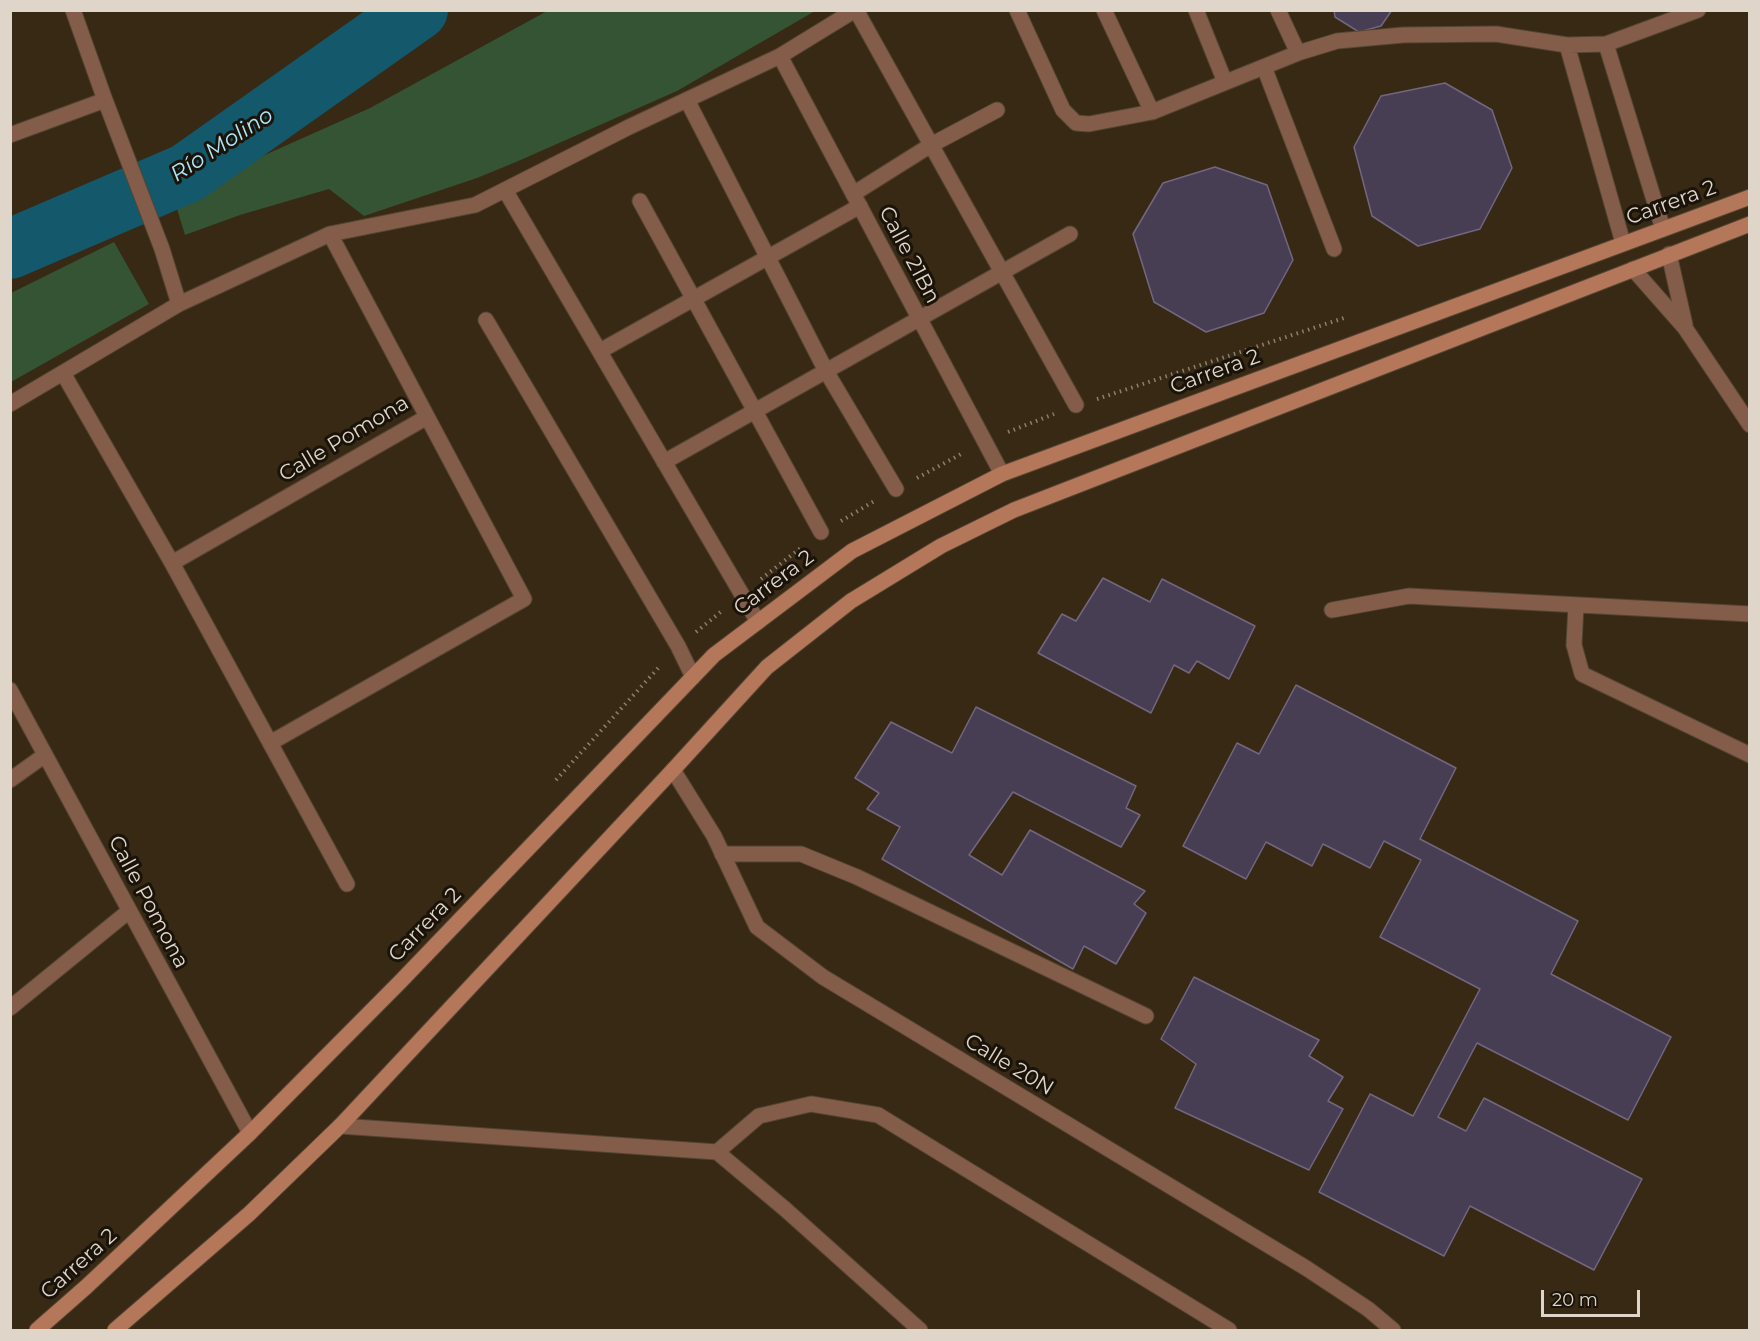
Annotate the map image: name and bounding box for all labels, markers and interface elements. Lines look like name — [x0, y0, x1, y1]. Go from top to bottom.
water label: Río Molino — [166, 102, 278, 188]
street label: Carrera 2 — [1623, 175, 1719, 231]
street label: Calle 21Bn — [873, 202, 945, 308]
street label: Carrera 2 — [1167, 344, 1263, 400]
street label: Calle Pomona — [275, 390, 413, 488]
street label: Carrera 2 — [729, 545, 819, 621]
street label: Calle Pomona — [102, 831, 194, 973]
street label: Carrera 2 — [383, 883, 467, 967]
street label: Calle 20N — [960, 1029, 1058, 1101]
street label: Carrera 2 — [36, 1223, 122, 1305]
scale bar — [1544, 1278, 1643, 1316]
text: 20 m — [1552, 1289, 1598, 1311]

